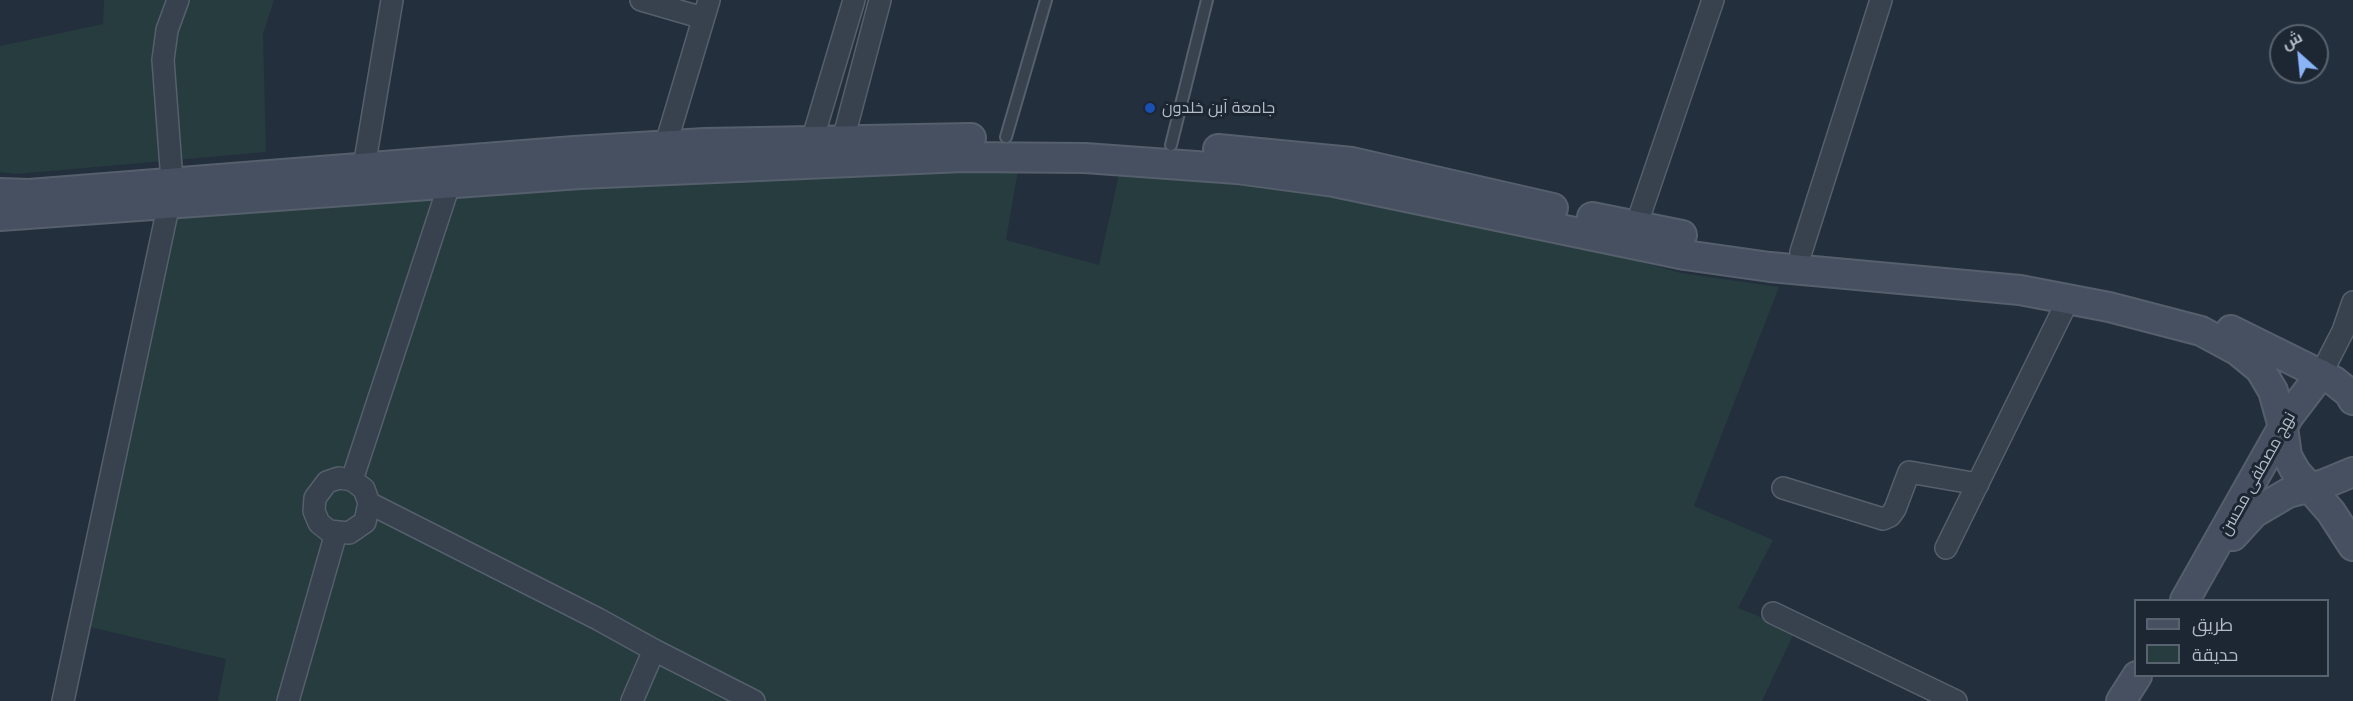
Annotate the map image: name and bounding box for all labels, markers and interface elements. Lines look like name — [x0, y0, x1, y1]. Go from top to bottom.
north arrow — [2269, 24, 2329, 84]
text: ش — [2278, 25, 2306, 54]
place label: جامعة آبن خلدون — [1162, 98, 1275, 118]
marker: جامعة آبن خلدون — [1143, 101, 1157, 115]
street label: نهج مصطفى محسن — [2216, 409, 2300, 539]
legend — [2134, 599, 2329, 677]
text: طريق — [2192, 612, 2233, 636]
text: حديقة — [2192, 642, 2238, 666]

